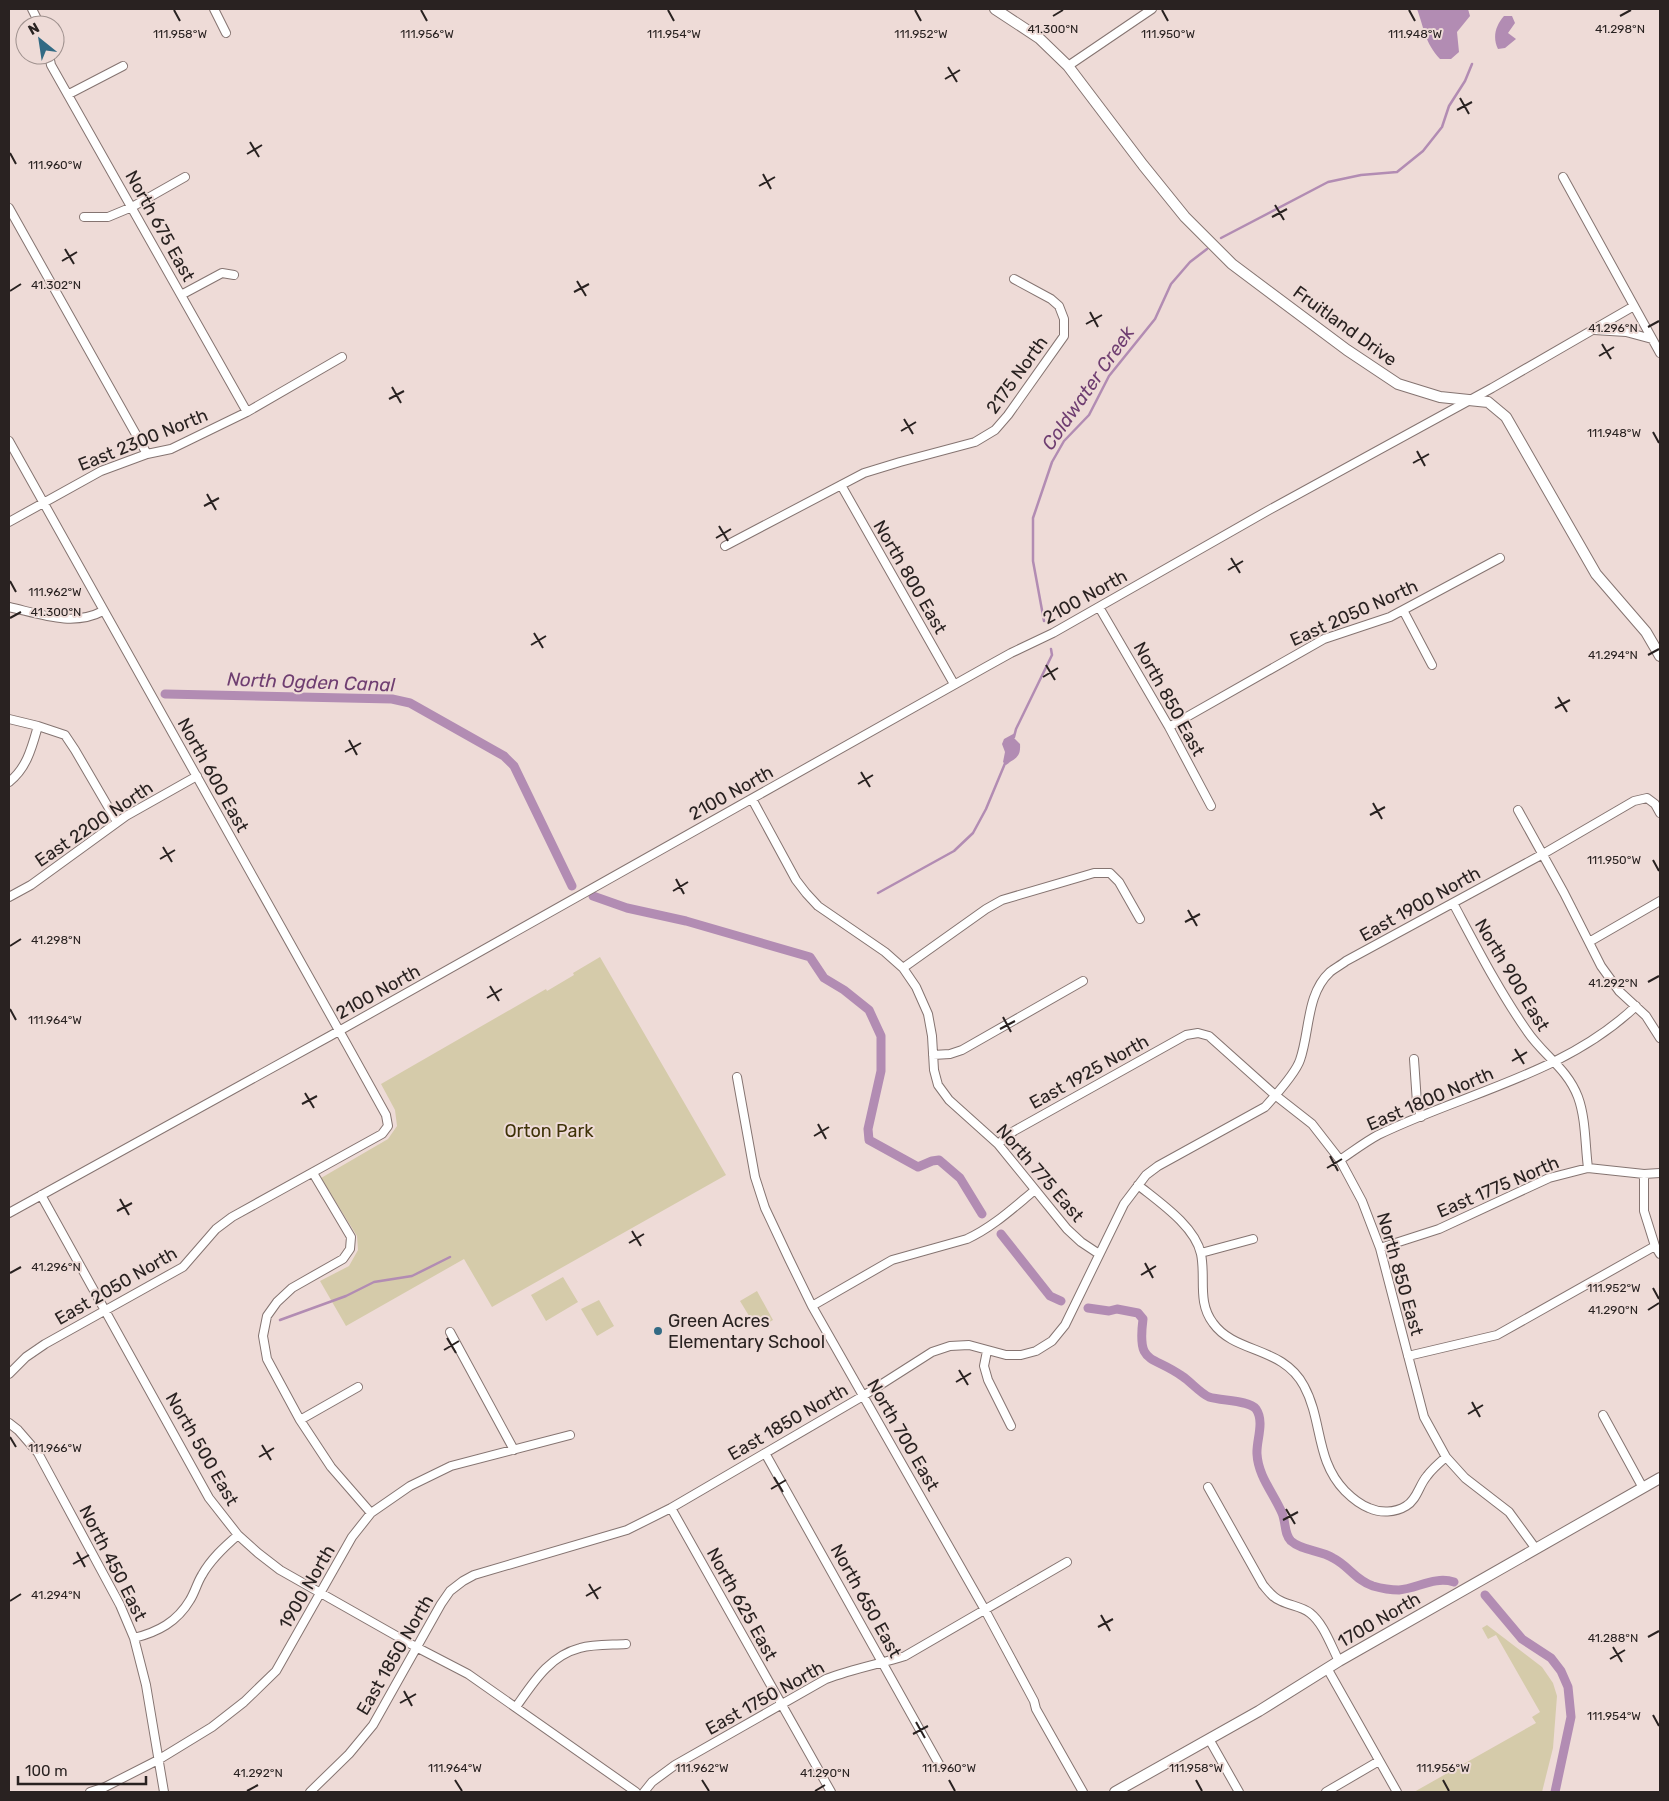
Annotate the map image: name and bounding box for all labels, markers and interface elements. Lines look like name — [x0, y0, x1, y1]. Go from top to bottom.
north arrow — [15, 15, 65, 65]
text: N — [25, 19, 42, 39]
text: 41.300°N — [1028, 22, 1078, 36]
text: 41.298°N — [1595, 22, 1645, 36]
text: 111.958°W — [153, 27, 207, 41]
text: 111.956°W — [400, 27, 454, 41]
text: 111.954°W — [647, 27, 701, 41]
text: 111.952°W — [894, 27, 948, 41]
text: 111.950°W — [1141, 27, 1195, 41]
text: 111.948°W — [1388, 27, 1442, 41]
text: 111.960°W — [28, 158, 82, 172]
street label: North 675 East — [120, 167, 200, 285]
text: 41.302°N — [31, 278, 81, 292]
street label: Fruitland Drive — [1289, 281, 1401, 371]
water label: Coldwater Creek — [1037, 321, 1139, 454]
text: 41.296°N — [1588, 321, 1638, 335]
street label: 2175 North — [982, 332, 1052, 418]
street label: East 2300 North — [75, 404, 211, 476]
text: 111.948°W — [1587, 426, 1641, 440]
street label: North 800 East — [869, 516, 951, 638]
street label: 2100 North — [1039, 565, 1131, 629]
street label: East 2050 North — [1287, 575, 1421, 651]
text: 111.962°W — [28, 585, 82, 599]
text: 41.300°N — [31, 605, 81, 619]
street label: North 850 East — [1129, 638, 1209, 760]
text: 41.294°N — [1588, 648, 1638, 662]
water label: North Ogden Canal — [226, 668, 396, 696]
street label: North 600 East — [173, 714, 253, 836]
street label: 2100 North — [685, 761, 777, 825]
street label: East 2200 North — [31, 776, 157, 872]
text: 111.950°W — [1587, 853, 1641, 867]
street label: East 1900 North — [1356, 862, 1484, 946]
street label: North 900 East — [1470, 915, 1554, 1035]
text: 41.298°N — [31, 933, 81, 947]
street label: 2100 North — [332, 960, 424, 1024]
text: 41.292°N — [1588, 976, 1638, 990]
text: 111.964°W — [28, 1013, 82, 1027]
street label: East 1925 North — [1025, 1030, 1153, 1114]
street label: East 1800 North — [1363, 1062, 1497, 1136]
street label: North 775 East — [991, 1119, 1089, 1227]
park label: Orton Park — [504, 1120, 594, 1142]
street label: East 1775 North — [1434, 1151, 1562, 1223]
street label: North 850 East — [1372, 1210, 1428, 1338]
street label: East 2050 North — [51, 1242, 181, 1330]
text: 41.296°N — [31, 1260, 81, 1274]
text: 111.952°W — [1587, 1281, 1641, 1295]
text: 41.290°N — [1588, 1303, 1638, 1317]
place label: Green Acres Elementary School — [668, 1310, 825, 1353]
marker: Green Acres Elementary School — [652, 1325, 664, 1337]
street label: North 700 East — [862, 1375, 944, 1495]
street label: East 1850 North — [724, 1379, 852, 1465]
street label: North 500 East — [161, 1388, 243, 1510]
text: 111.966°W — [28, 1441, 82, 1455]
street label: North 450 East — [74, 1501, 152, 1625]
street label: North 650 East — [826, 1540, 906, 1662]
street label: 1900 North — [274, 1541, 340, 1633]
street label: North 625 East — [702, 1544, 782, 1664]
text: 41.294°N — [31, 1588, 81, 1602]
street label: 1700 North — [1334, 1588, 1424, 1652]
street label: East 1850 North — [352, 1591, 438, 1719]
text: 41.288°N — [1588, 1631, 1638, 1645]
street label: East 1750 North — [702, 1656, 828, 1740]
text: 111.954°W — [1587, 1709, 1641, 1723]
scale bar — [18, 1754, 145, 1786]
text: 111.964°W — [428, 1761, 482, 1775]
text: 111.962°W — [675, 1761, 729, 1775]
text: 111.960°W — [922, 1761, 976, 1775]
text: 111.958°W — [1169, 1761, 1223, 1775]
text: 111.956°W — [1416, 1761, 1470, 1775]
text: 100 m — [25, 1762, 67, 1780]
text: 41.292°N — [233, 1766, 283, 1780]
text: 41.290°N — [800, 1766, 850, 1780]

